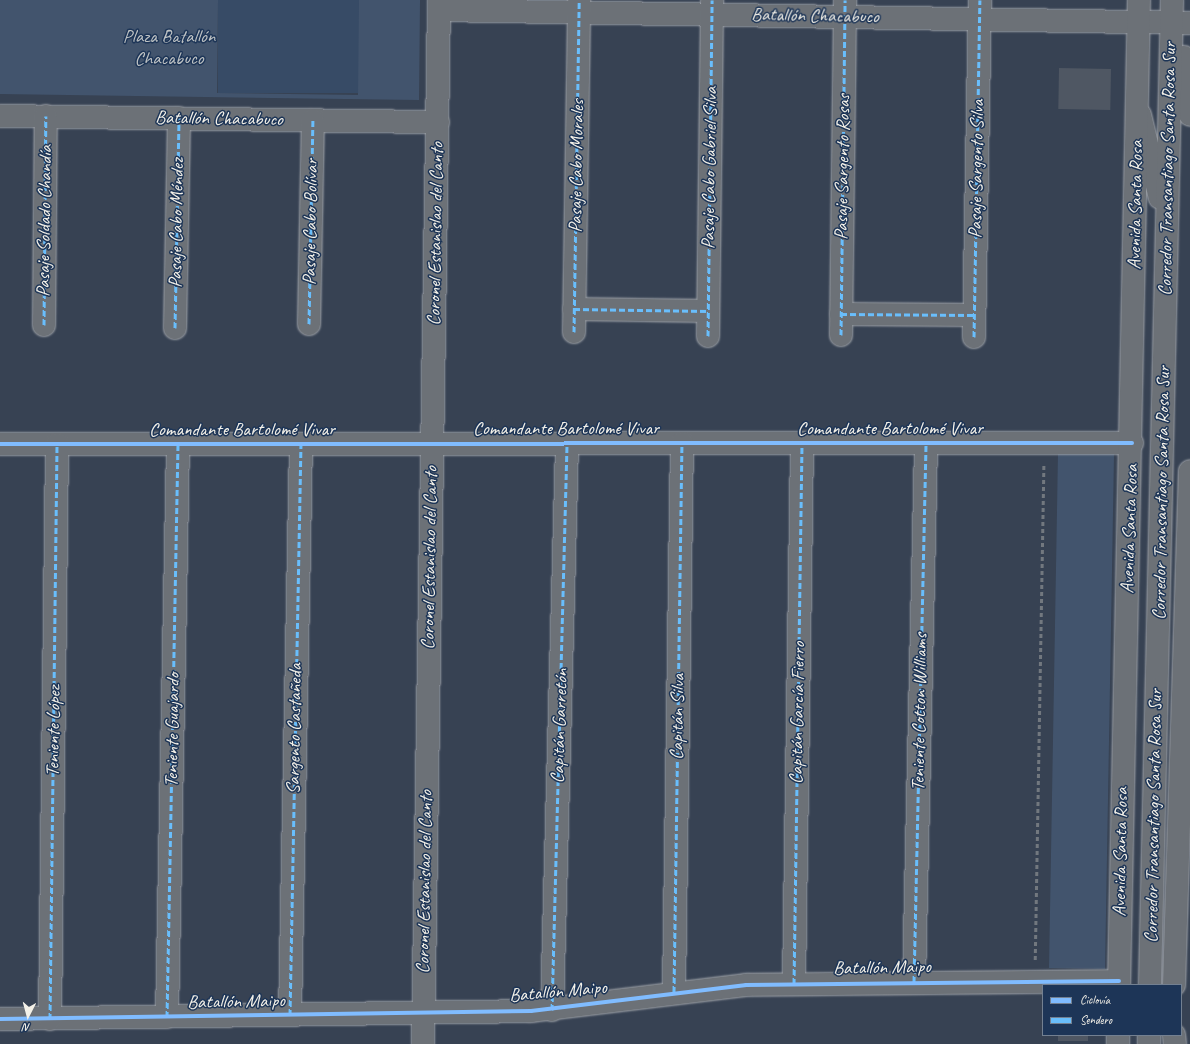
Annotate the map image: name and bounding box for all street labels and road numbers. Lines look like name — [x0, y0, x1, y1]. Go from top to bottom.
street label: Batallón Chacabuco — [751, 3, 879, 29]
street label: Corredor Transantiago Santa Rosa Sur — [1154, 42, 1182, 296]
street label: Pasaje Cabo Gabriel Silva — [697, 87, 723, 249]
street label: Pasaje Sargento Rosas — [830, 94, 856, 240]
street label: Pasaje Cabo Morales — [564, 99, 590, 233]
street label: Pasaje Sargento Silva — [964, 99, 990, 239]
street label: Batallón Chacabuco — [155, 106, 283, 132]
street label: Avenida Santa Rosa — [1123, 140, 1149, 270]
street label: Coronel Estanislao del Canto — [423, 142, 449, 326]
street label: Pasaje Soldado Chandía — [32, 145, 58, 297]
street label: Pasaje Cabo Méndez — [164, 158, 190, 288]
street label: Pasaje Cabo Bolívar — [298, 159, 324, 285]
street label: Corredor Transantiago Santa Rosa Sur — [1148, 366, 1176, 620]
street label: Comandante Bartolomé Vivar — [473, 418, 659, 440]
street label: Comandante Bartolomé Vivar — [797, 418, 983, 440]
street label: Comandante Bartolomé Vivar — [149, 419, 335, 441]
street label: Avenida Santa Rosa — [1116, 464, 1144, 594]
street label: Coronel Estanislao del Canto — [417, 466, 443, 650]
street label: Teniente Cotton Williams — [907, 633, 933, 791]
street label: Capitán García Fierro — [785, 642, 811, 784]
street label: Sargento Castañeda — [282, 663, 308, 795]
street label: Capitán Garretón — [547, 668, 573, 784]
street label: Teniente Guajardo — [161, 673, 185, 787]
street label: Capitán Silva — [666, 674, 690, 760]
street label: Teniente López — [42, 685, 66, 777]
street label: Corredor Transantiago Santa Rosa Sur — [1140, 689, 1168, 943]
street label: Avenida Santa Rosa — [1108, 787, 1134, 917]
street label: Coronel Estanislao del Canto — [412, 790, 438, 974]
street label: Batallón Maipo — [833, 956, 931, 980]
street label: Batallón Maipo — [508, 976, 608, 1008]
street label: Batallón Maipo — [187, 990, 285, 1014]

